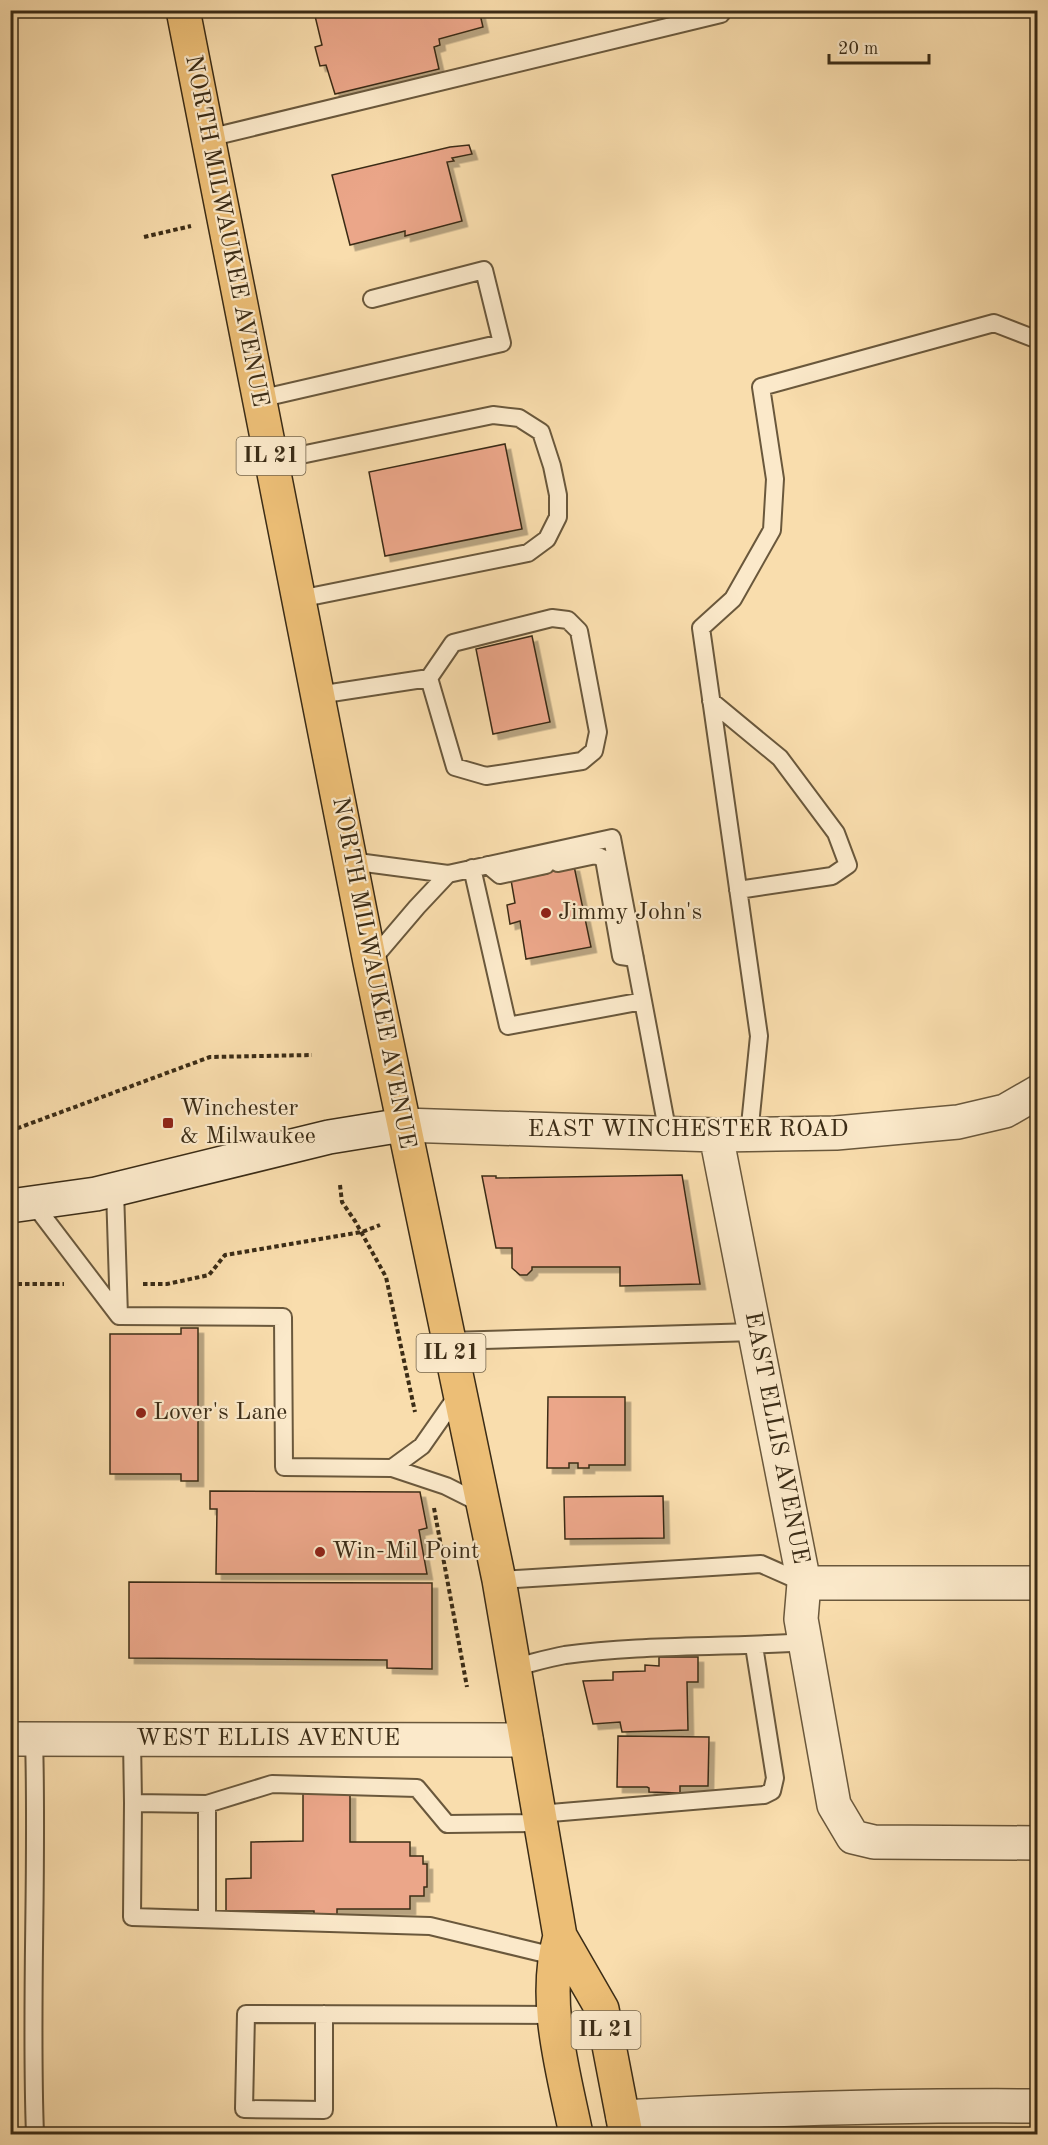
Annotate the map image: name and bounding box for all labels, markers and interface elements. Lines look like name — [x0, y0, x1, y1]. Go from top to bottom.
scale bar — [829, 27, 930, 65]
text: 20 m — [838, 40, 878, 58]
street label: NORTH MILWAUKEE AVENUE — [180, 53, 272, 409]
road number: IL 21 — [236, 437, 306, 475]
street label: NORTH MILWAUKEE AVENUE — [327, 795, 419, 1151]
place label: Jimmy John's — [558, 901, 702, 925]
marker: Jimmy John's — [539, 906, 553, 920]
place label: Winchester & Milwaukee — [180, 1097, 316, 1149]
marker: Winchester & Milwaukee — [161, 1116, 175, 1130]
street label: EAST WINCHESTER ROAD — [528, 1118, 848, 1142]
street label: EAST ELLIS AVENUE — [740, 1310, 812, 1566]
road number: IL 21 — [416, 1334, 486, 1372]
place label: Lover's Lane — [153, 1401, 287, 1425]
marker: Lover's Lane — [134, 1406, 148, 1420]
place label: Win-Mil Point — [332, 1540, 480, 1564]
marker: Win-Mil Point — [313, 1545, 327, 1559]
street label: WEST ELLIS AVENUE — [136, 1727, 400, 1751]
road number: IL 21 — [572, 2011, 640, 2049]

